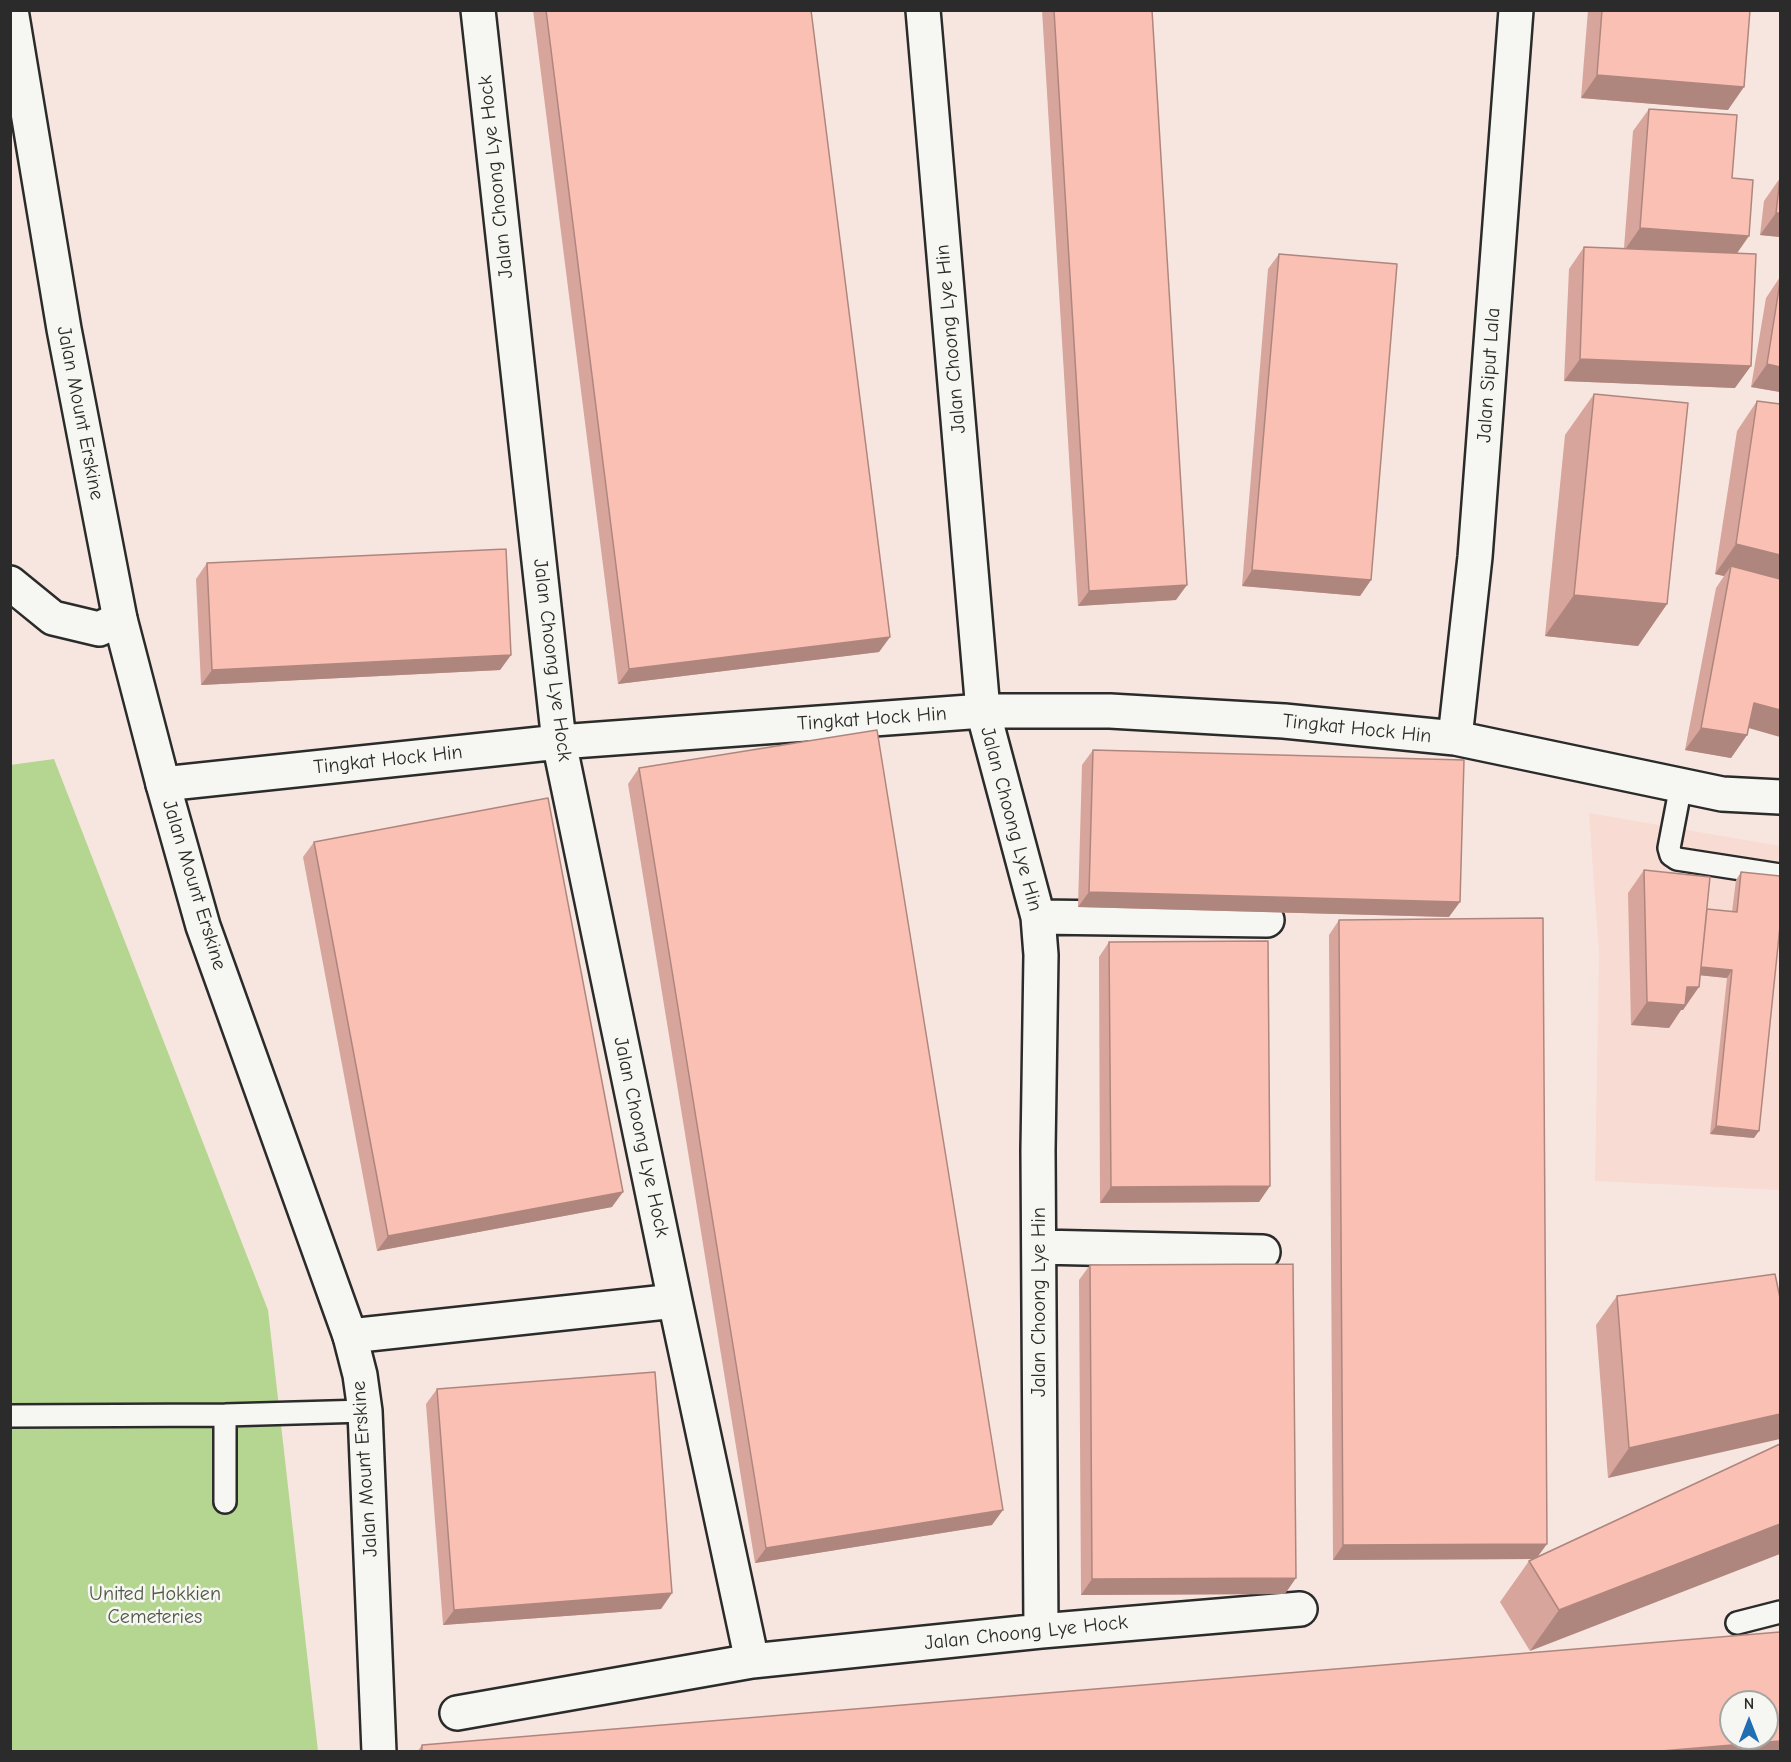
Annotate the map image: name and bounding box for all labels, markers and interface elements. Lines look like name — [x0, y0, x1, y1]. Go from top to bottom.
street label: Jalan Choong Lye Hock — [473, 74, 519, 280]
street label: Jalan Choong Lye Hin — [931, 243, 971, 435]
street label: Jalan Siput Lala — [1472, 307, 1506, 443]
street label: Jalan Mount Erskine — [51, 324, 109, 502]
street label: Jalan Choong Lye Hock — [528, 557, 576, 763]
street label: Tingkat Hock Hin — [796, 702, 948, 736]
street label: Tingkat Hock Hin — [1281, 709, 1433, 749]
street label: Jalan Choong Lye Hin — [975, 724, 1047, 914]
street label: Tingkat Hock Hin — [312, 740, 464, 780]
street label: Jalan Mount Erskine — [157, 797, 231, 973]
street label: Jalan Choong Lye Hock — [608, 1035, 674, 1239]
street label: Jalan Choong Lye Hin — [1027, 1207, 1051, 1397]
street label: Jalan Mount Erskine — [347, 1380, 383, 1558]
park label: United Hokkien Cemeteries — [89, 1582, 221, 1629]
street label: Jalan Choong Lye Hock — [923, 1610, 1129, 1656]
north arrow — [1719, 1690, 1779, 1750]
text: N — [1744, 1695, 1754, 1713]

